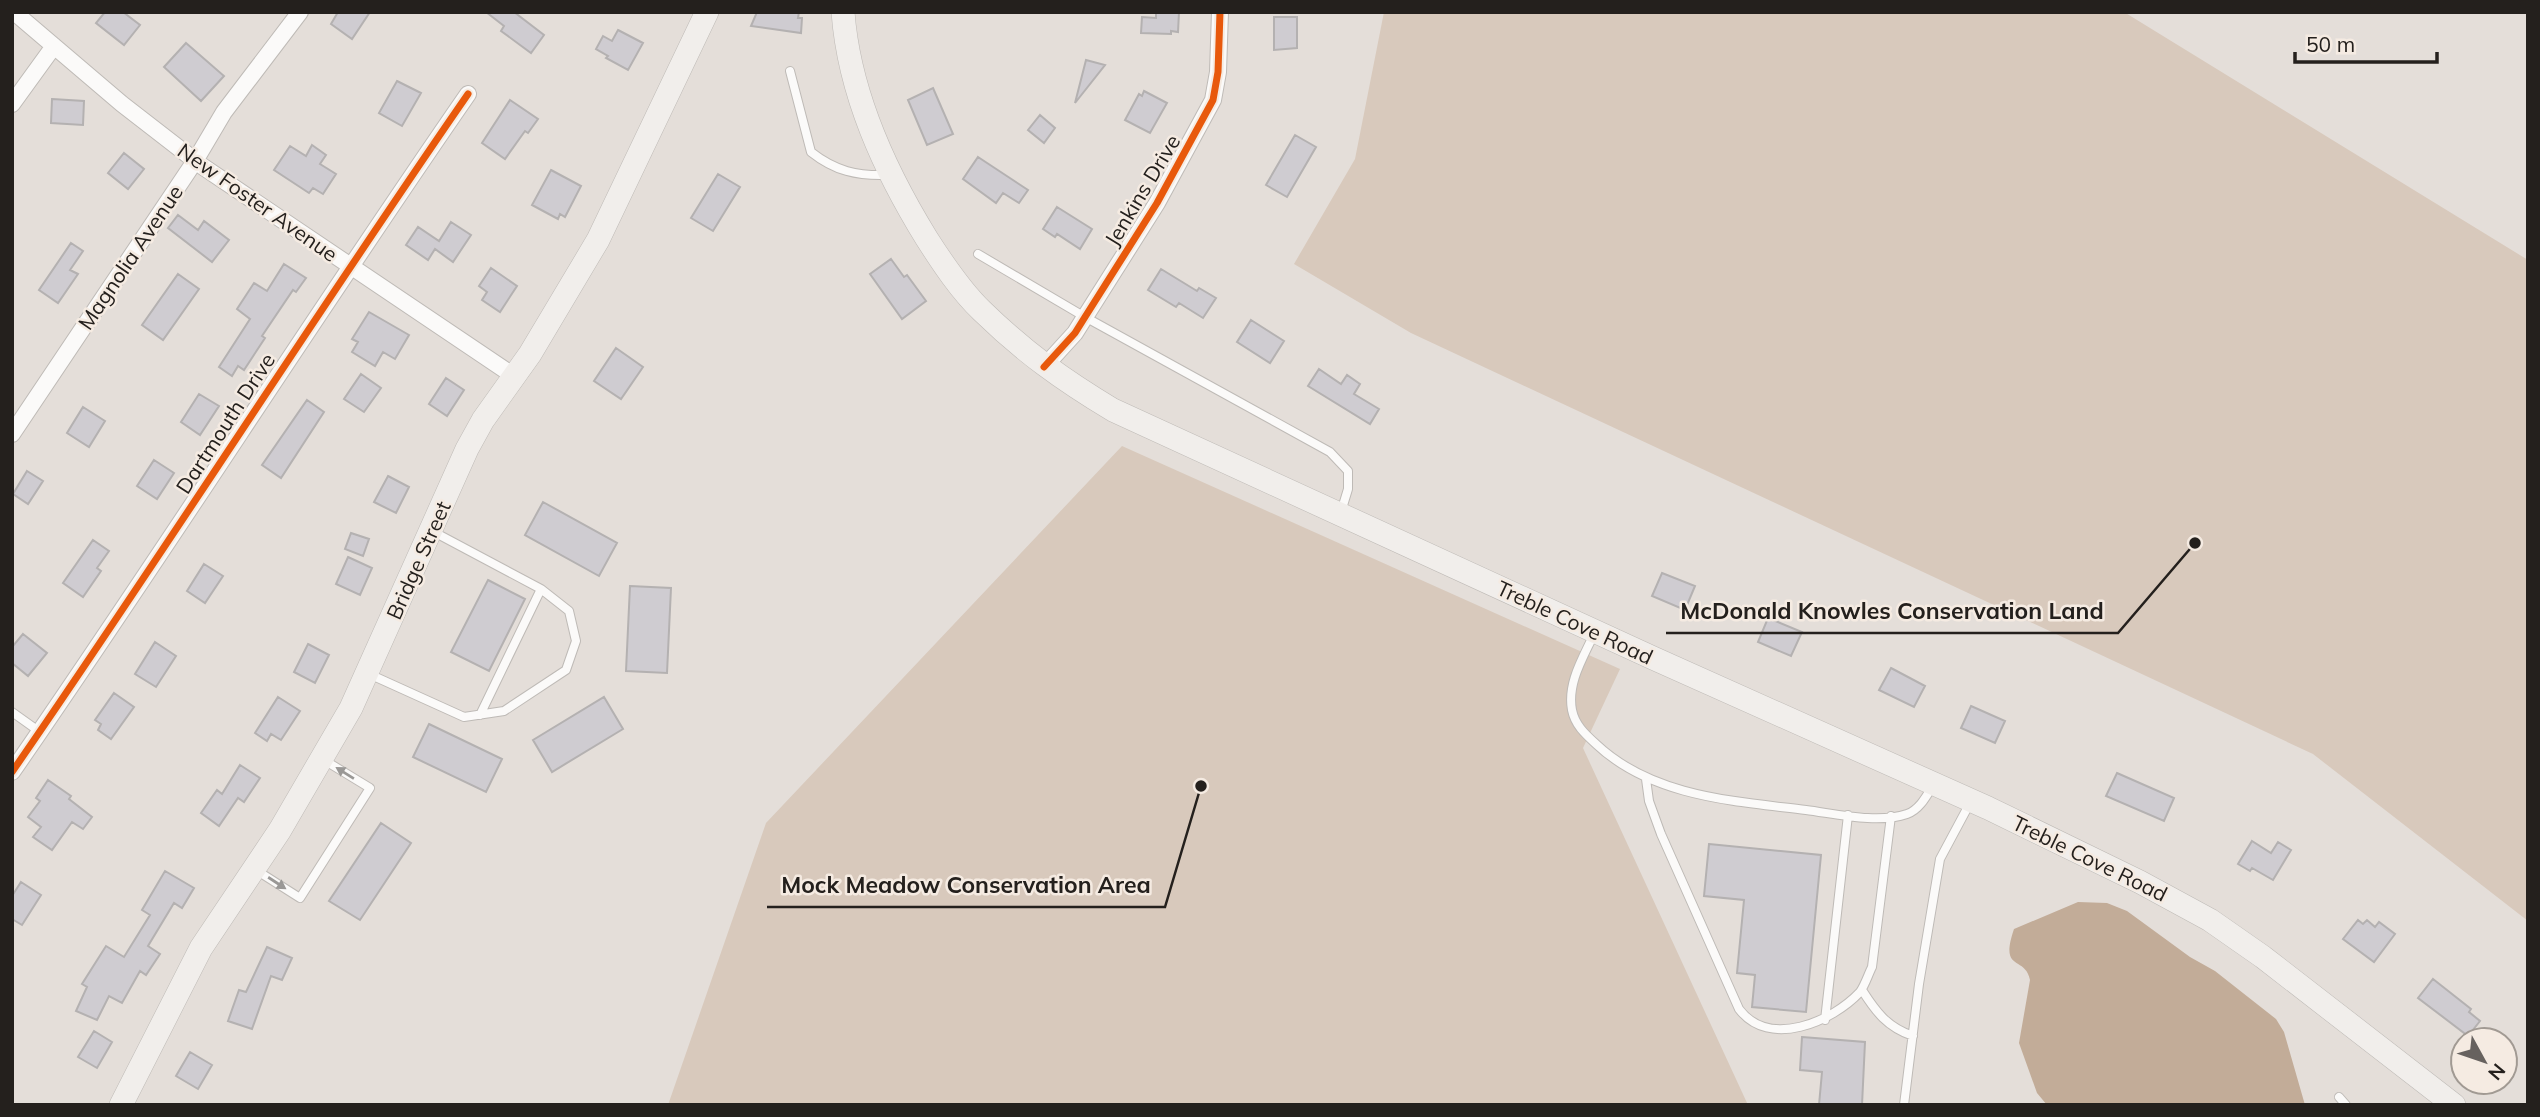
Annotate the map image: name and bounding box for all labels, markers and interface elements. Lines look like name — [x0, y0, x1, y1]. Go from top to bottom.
scale bar — [2295, 21, 2437, 65]
text: 50 m — [2306, 31, 2355, 57]
street label: Jenkins Drive — [1099, 130, 1185, 250]
street label: New Foster Avenue — [173, 137, 343, 267]
street label: Magnolia Avenue — [72, 180, 188, 334]
street label: Dartmouth Drive — [170, 348, 280, 498]
street label: Bridge Street — [380, 497, 456, 623]
street label: Treble Cove Road — [1493, 574, 1657, 670]
callout: McDonald Knowles Conservation Land — [1666, 589, 2118, 633]
text: McDonald Knowles Conservation Land — [1680, 596, 2104, 625]
one-way arrow — [336, 766, 355, 779]
street label: Treble Cove Road — [2008, 809, 2172, 907]
callout: Mock Meadow Conservation Area — [767, 863, 1165, 907]
text: Mock Meadow Conservation Area — [781, 870, 1151, 899]
one-way arrow — [267, 876, 286, 889]
north arrow — [2449, 1026, 2519, 1096]
text: N — [2483, 1059, 2511, 1085]

